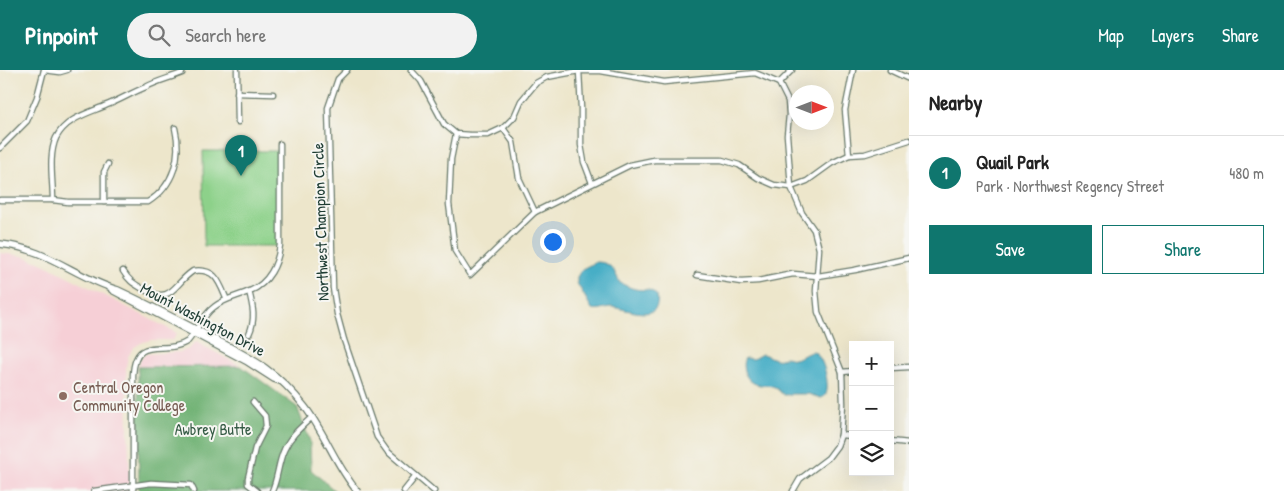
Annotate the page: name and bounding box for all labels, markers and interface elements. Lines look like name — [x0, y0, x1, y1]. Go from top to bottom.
search box — [127, 13, 477, 58]
text: Pinpoint — [25, 19, 97, 51]
icon: search — [145, 21, 173, 49]
text: Search here — [185, 22, 266, 48]
text: Map — [1098, 23, 1124, 48]
text: Layers — [1152, 23, 1194, 48]
text: Share — [1222, 23, 1259, 48]
north arrow — [789, 85, 834, 130]
text: Nearby — [929, 88, 982, 117]
pin: 1 — [225, 135, 257, 176]
street label: Northwest Champion Circle — [306, 142, 334, 301]
text: Quail Park — [976, 149, 1049, 175]
text: 1 — [942, 162, 948, 184]
text: 480 m — [1229, 162, 1264, 184]
text: Park · Northwest Regency Street — [976, 175, 1164, 197]
button: Save — [929, 225, 1092, 274]
button: Share — [1102, 225, 1264, 274]
your location — [540, 229, 566, 255]
street label: Mount Washington Drive — [137, 277, 270, 362]
map controls — [849, 341, 894, 476]
button: + — [849, 341, 894, 386]
place label: Central Oregon Community College — [73, 376, 186, 416]
button: − — [849, 386, 894, 431]
marker: Central Oregon Community College — [57, 390, 69, 402]
park label: Awbrey Butte — [175, 418, 252, 440]
button: layers — [849, 431, 894, 476]

